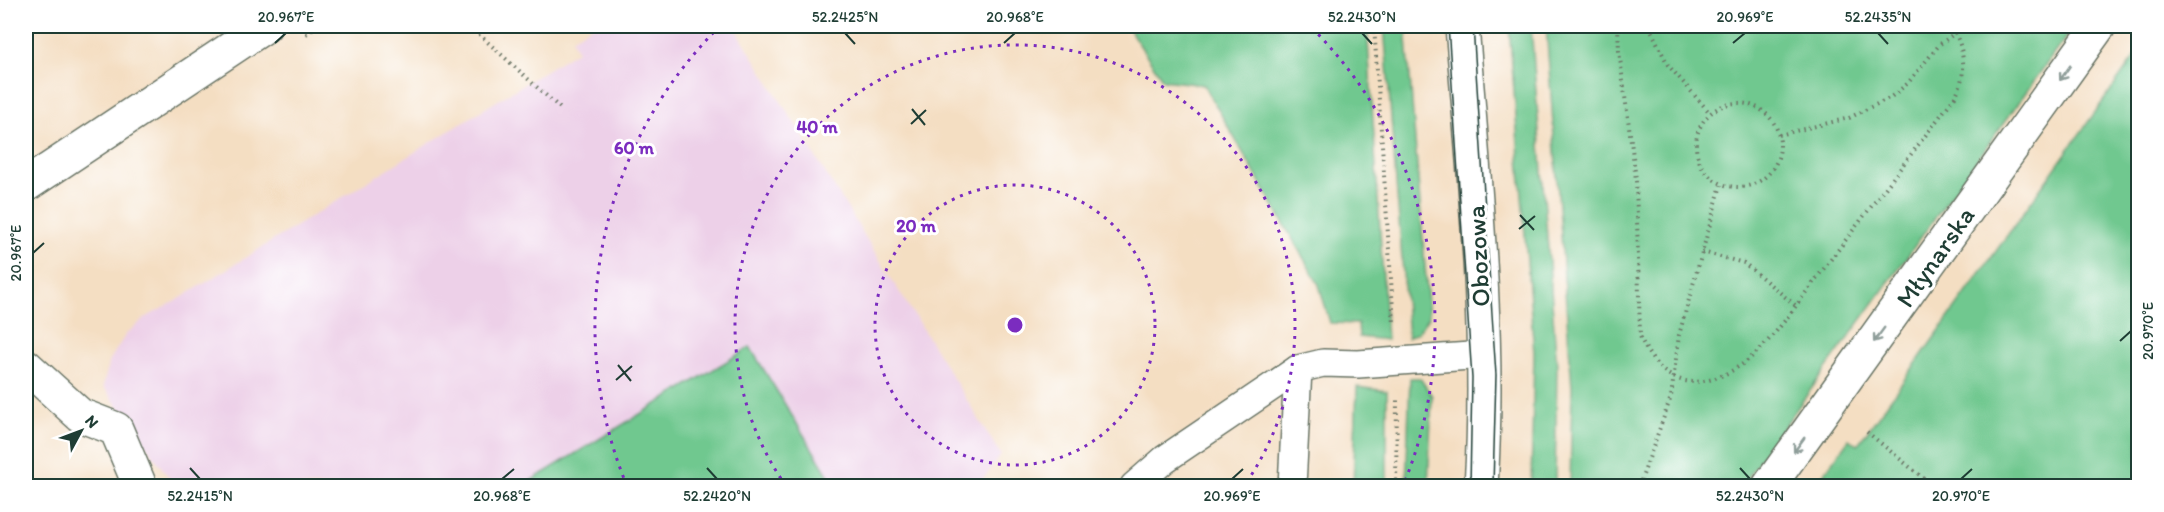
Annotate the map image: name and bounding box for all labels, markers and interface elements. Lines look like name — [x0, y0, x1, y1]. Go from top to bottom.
text: 20.967°E — [258, 8, 314, 26]
text: 52.2425°N — [812, 8, 878, 26]
text: 20.968°E — [986, 8, 1044, 26]
text: 52.2430°N — [1328, 8, 1396, 26]
text: 20.969°E — [1716, 8, 1774, 26]
text: 52.2435°N — [1845, 8, 1911, 26]
one-way arrow — [2059, 65, 2071, 81]
text: 40 m — [796, 116, 838, 138]
text: 60 m — [614, 137, 655, 159]
street label: Młynarska — [1889, 200, 1981, 313]
street label: Obozowa — [1459, 204, 1497, 308]
text: 20 m — [896, 215, 937, 237]
text: 20.967°E — [7, 225, 25, 281]
text: 20.970°E — [2139, 302, 2157, 360]
centre of rings — [1005, 315, 1025, 335]
one-way arrow — [1873, 326, 1885, 342]
north arrow — [51, 401, 111, 461]
text: N — [81, 411, 103, 432]
one-way arrow — [1793, 437, 1805, 453]
text: 52.2415°N — [167, 487, 233, 505]
text: 20.968°E — [473, 487, 531, 505]
text: 52.2420°N — [683, 487, 751, 505]
text: 20.969°E — [1203, 487, 1261, 505]
text: 52.2430°N — [1716, 487, 1784, 505]
text: 20.970°E — [1932, 487, 1990, 505]

